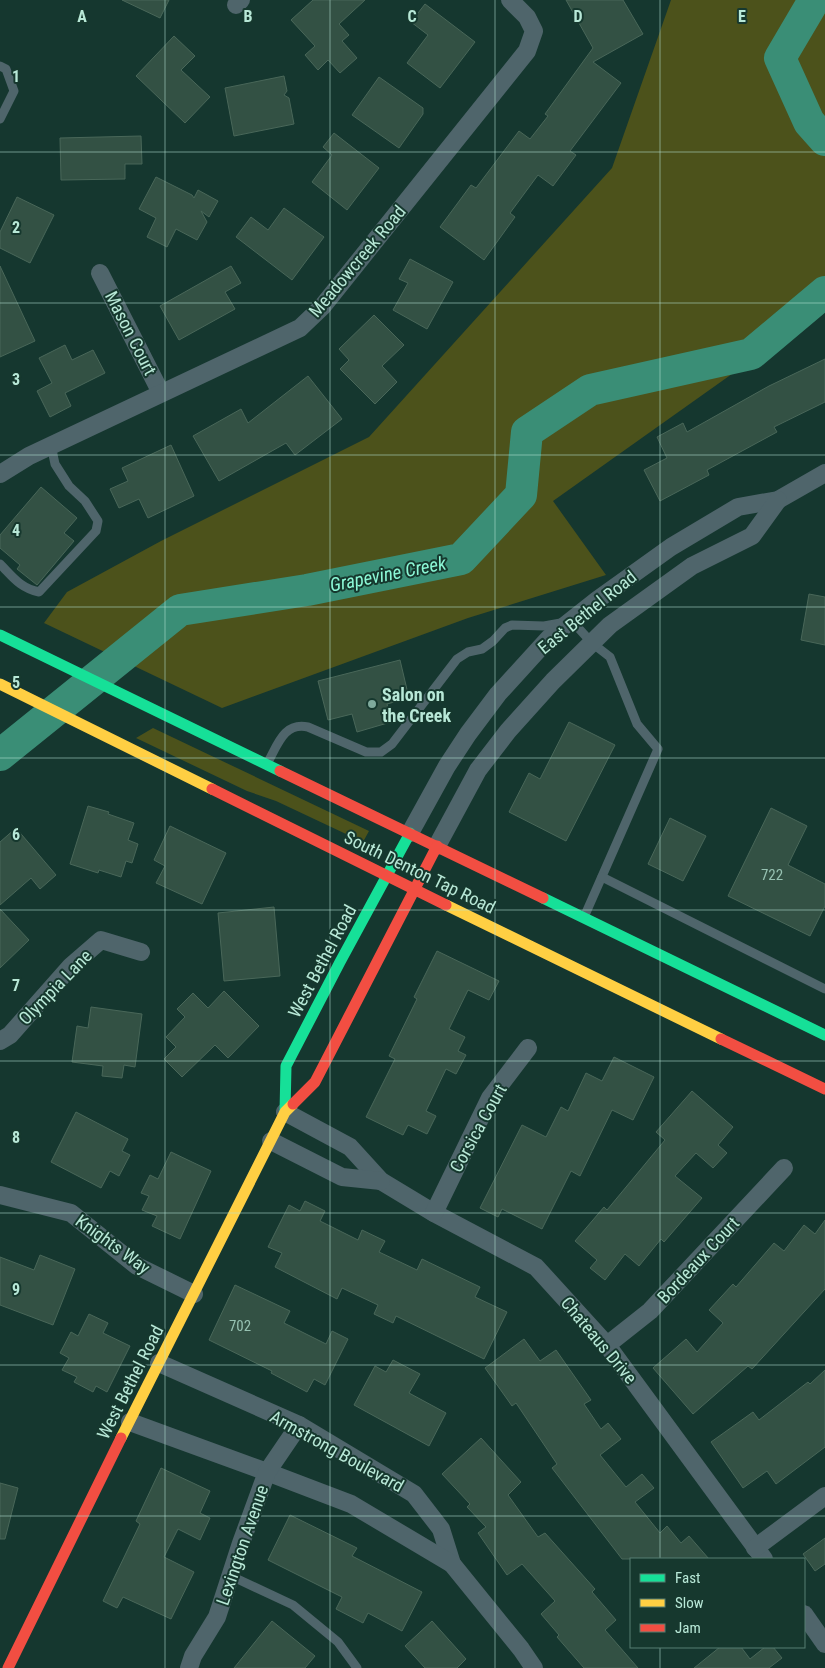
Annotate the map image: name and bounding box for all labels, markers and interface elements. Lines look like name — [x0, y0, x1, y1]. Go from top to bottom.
text: A — [77, 7, 87, 26]
text: B — [244, 7, 253, 26]
text: C — [407, 7, 417, 26]
text: D — [573, 7, 583, 26]
text: E — [738, 7, 746, 26]
text: 1 — [12, 67, 20, 86]
street label: Meadowcreek Road — [304, 201, 410, 321]
text: 2 — [12, 218, 20, 237]
street label: Mason Court — [101, 287, 161, 379]
text: 3 — [12, 370, 20, 389]
text: 4 — [12, 521, 20, 540]
water label: Grapevine Creek — [328, 551, 449, 597]
street label: East Bethel Road — [534, 566, 640, 658]
text: 5 — [12, 673, 20, 692]
place label: Salon on the Creek — [382, 684, 451, 726]
marker: Salon on the Creek — [366, 698, 378, 710]
text: 6 — [12, 825, 20, 844]
street label: South Denton Tap Road — [341, 826, 499, 918]
house number: 722 — [761, 866, 783, 884]
street label: West Bethel Road — [283, 901, 361, 1021]
street label: Olympia Lane — [14, 945, 96, 1029]
text: 7 — [12, 976, 20, 995]
street label: Corsica Court — [445, 1080, 511, 1176]
text: 8 — [12, 1128, 20, 1147]
street label: Knights Way — [72, 1210, 155, 1278]
street label: Bordeaux Court — [653, 1213, 743, 1307]
text: 9 — [12, 1280, 20, 1299]
street label: Chateaus Drive — [557, 1292, 641, 1388]
house number: 702 — [229, 1317, 251, 1335]
street label: West Bethel Road — [92, 1322, 168, 1442]
street label: Armstrong Boulevard — [267, 1406, 407, 1496]
street label: Lexington Avenue — [212, 1482, 272, 1608]
legend — [630, 1558, 805, 1648]
text: Fast — [675, 1569, 700, 1587]
text: Slow — [675, 1594, 704, 1612]
text: Jam — [675, 1619, 701, 1637]

